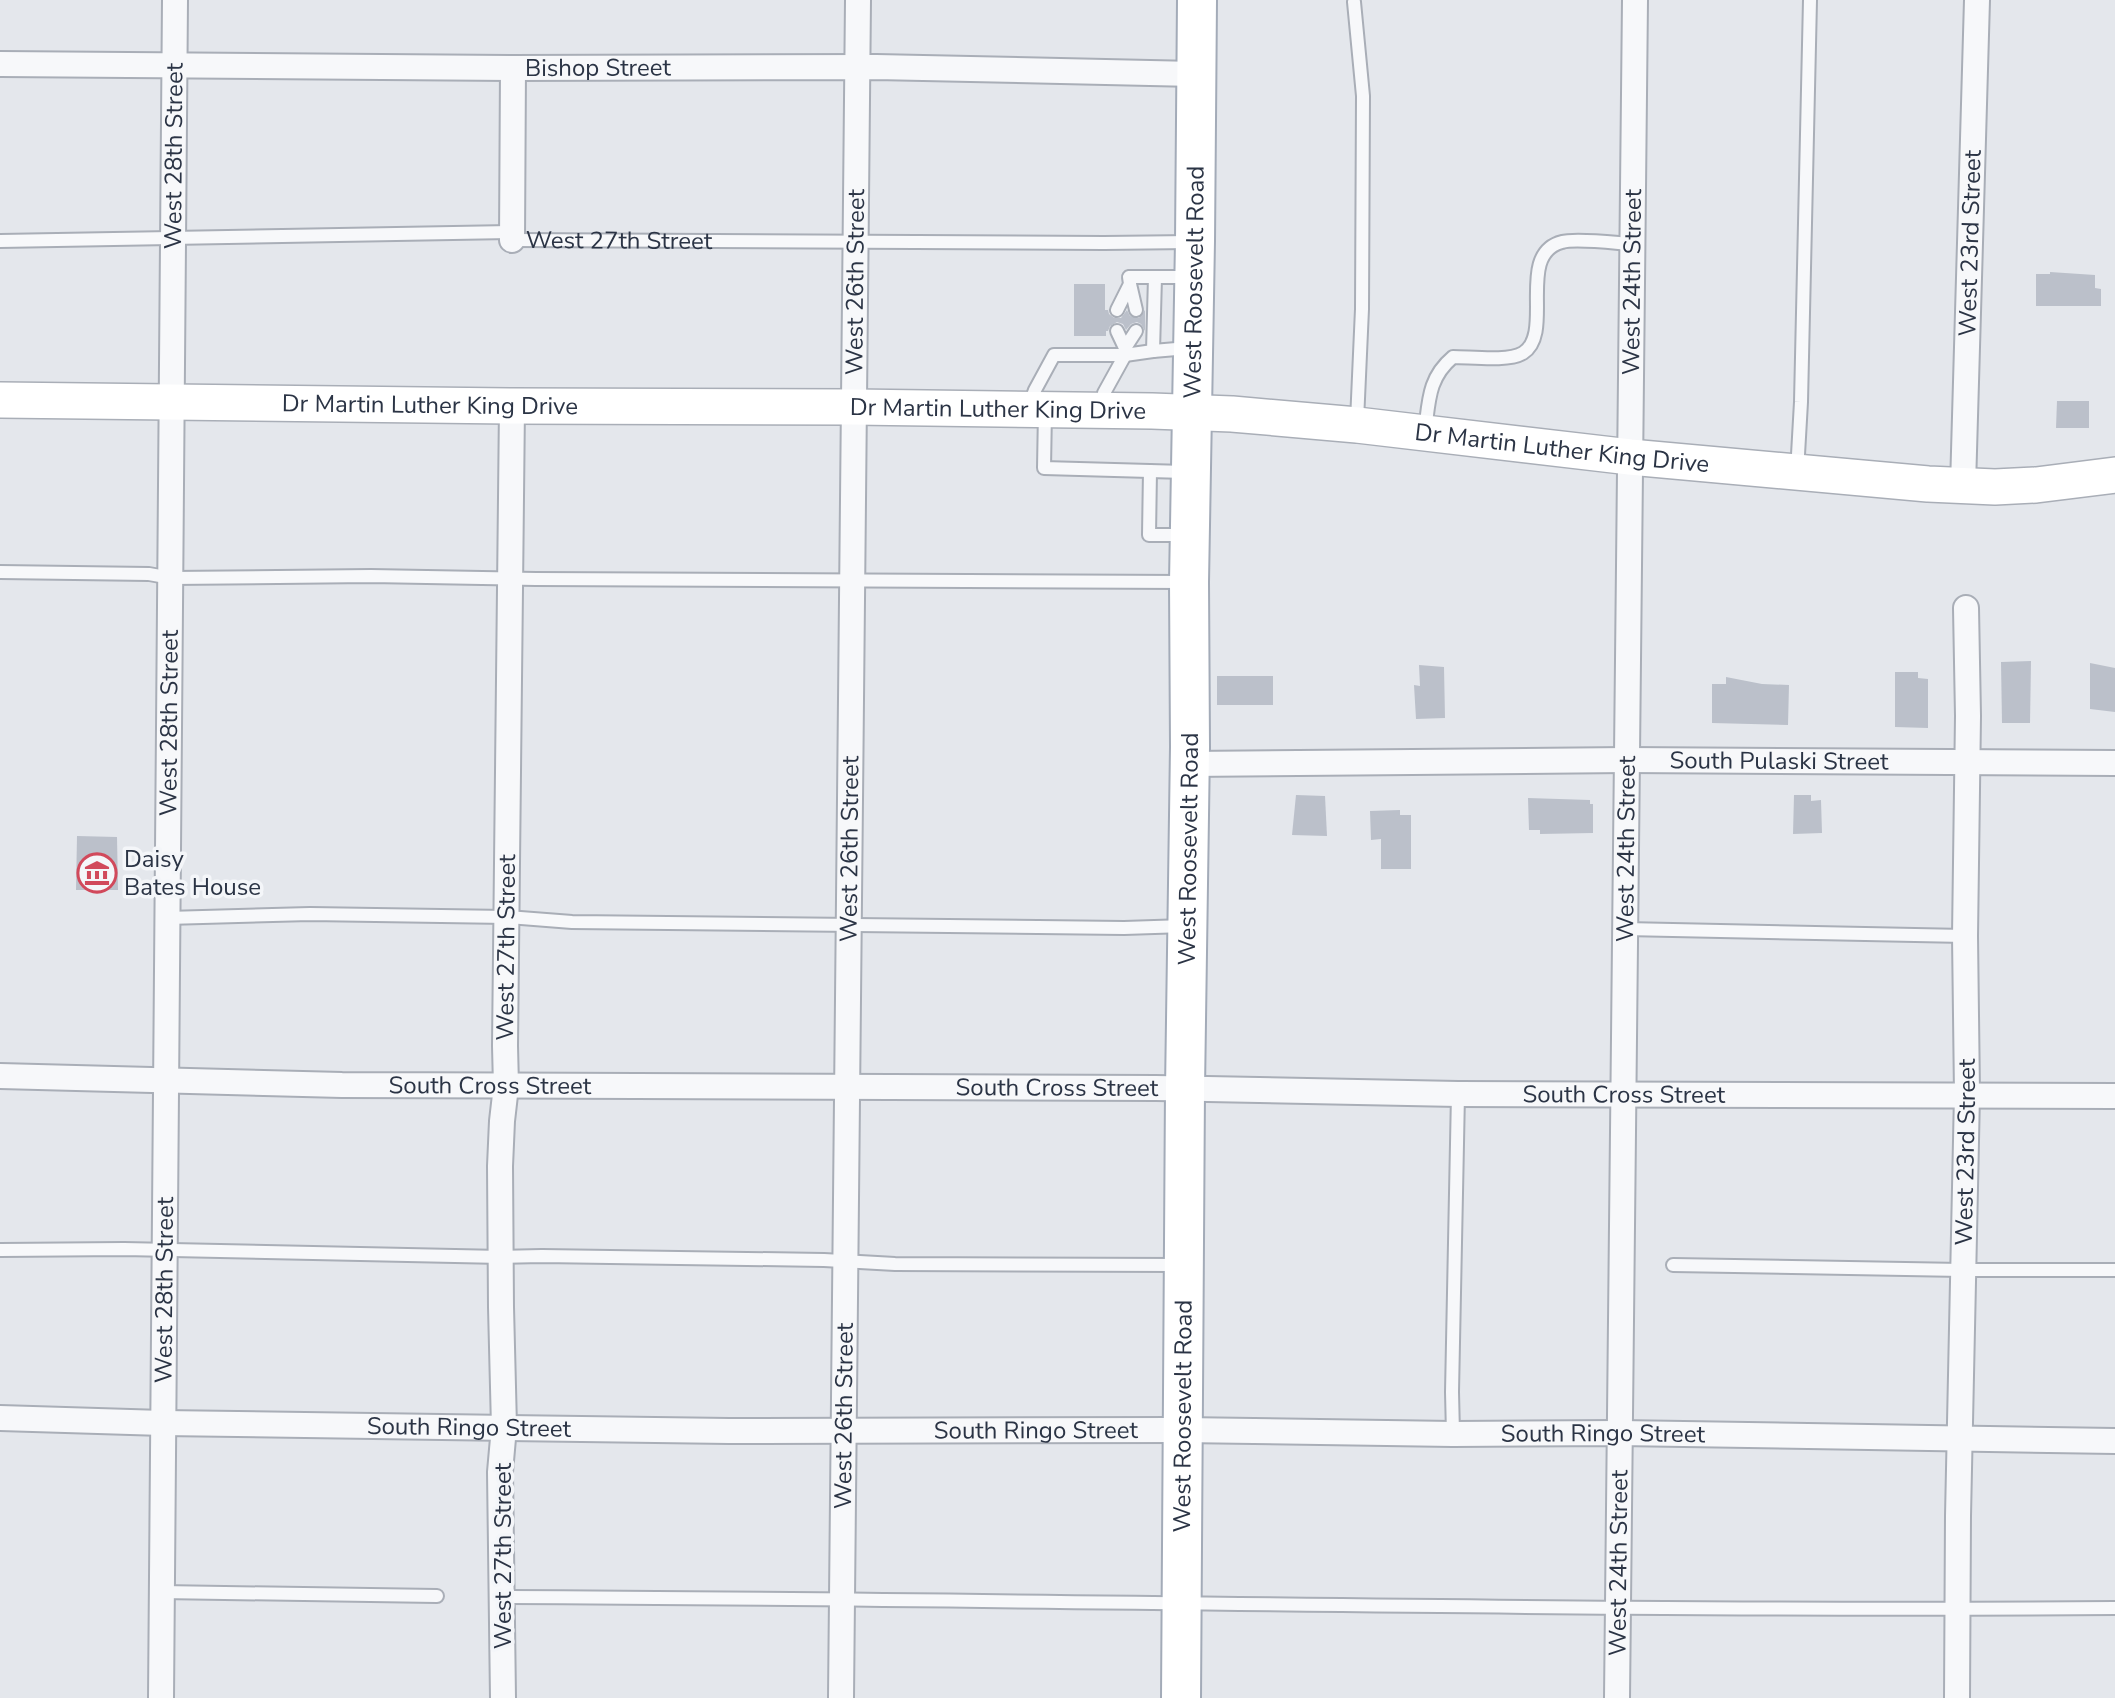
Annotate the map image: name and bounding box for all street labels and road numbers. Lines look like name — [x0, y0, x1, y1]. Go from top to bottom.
street label: Bishop Street — [525, 52, 672, 84]
street label: West 28th Street — [157, 62, 190, 249]
street label: West 23rd Street — [1951, 149, 1989, 337]
street label: West Roosevelt Road — [1176, 166, 1212, 399]
street label: West 26th Street — [838, 188, 872, 375]
street label: West 24th Street — [1615, 188, 1649, 375]
street label: West 27th Street — [526, 224, 713, 257]
street label: Dr Martin Luther King Drive — [282, 387, 578, 422]
street label: Dr Martin Luther King Drive — [850, 391, 1146, 427]
street label: Dr Martin Luther King Drive — [1413, 416, 1711, 480]
street label: West 28th Street — [152, 629, 186, 816]
street label: West Roosevelt Road — [1171, 733, 1206, 966]
street label: South Pulaski Street — [1669, 744, 1889, 778]
street label: West 26th Street — [833, 755, 866, 942]
street label: West 24th Street — [1609, 755, 1643, 942]
street label: West 27th Street — [489, 854, 523, 1041]
street label: West 23rd Street — [1948, 1058, 1983, 1246]
street label: South Cross Street — [389, 1069, 592, 1102]
street label: South Cross Street — [956, 1071, 1159, 1104]
street label: South Cross Street — [1522, 1078, 1726, 1111]
street label: West 28th Street — [148, 1196, 181, 1383]
street label: West Roosevelt Road — [1166, 1299, 1200, 1533]
street label: West 26th Street — [827, 1322, 861, 1509]
street label: South Ringo Street — [367, 1410, 572, 1445]
street label: South Ringo Street — [934, 1414, 1139, 1447]
street label: South Ringo Street — [1501, 1417, 1706, 1450]
street label: West 27th Street — [487, 1462, 519, 1649]
street label: West 24th Street — [1601, 1469, 1635, 1656]

